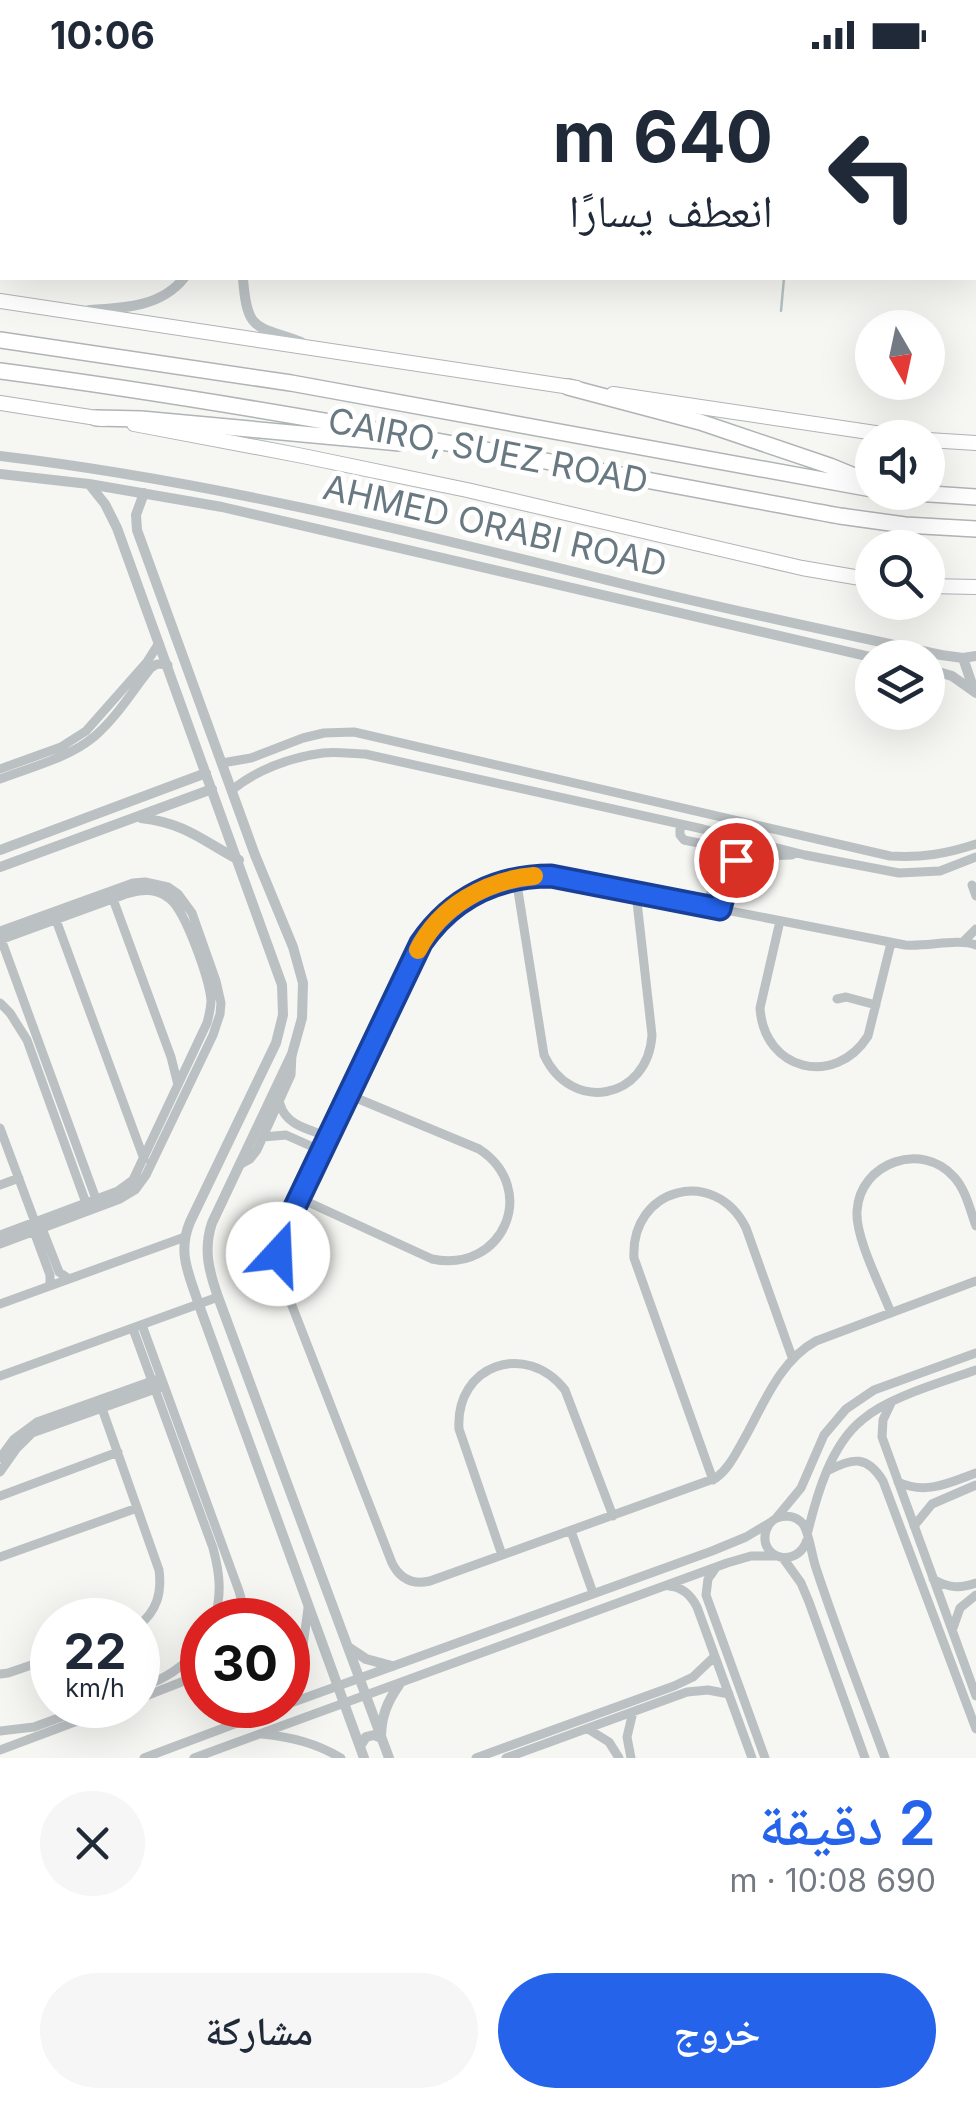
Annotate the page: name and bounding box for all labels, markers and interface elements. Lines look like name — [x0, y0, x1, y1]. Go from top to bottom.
text: 10:06 — [50, 12, 155, 58]
text: 640 m — [553, 94, 773, 179]
icon: left — [808, 110, 938, 240]
text: انعطف يسارًا — [569, 183, 773, 238]
north arrow — [855, 310, 945, 400]
map controls — [855, 310, 945, 730]
street label: CAIRO, SUEZ ROAD — [325, 398, 652, 502]
button: sound — [855, 420, 945, 510]
street label: AHMED ORABI ROAD — [319, 465, 671, 585]
button: search — [855, 530, 945, 620]
button: layers — [855, 640, 945, 730]
pin — [694, 818, 779, 903]
icon: arrive — [709, 833, 764, 888]
position arrow — [226, 1202, 330, 1306]
speed limit sign: 30 — [180, 1598, 310, 1728]
text: 22 — [64, 1621, 127, 1681]
text: km/h — [65, 1673, 125, 1703]
text: 2 دقيقة — [759, 1787, 936, 1859]
button: close — [40, 1791, 145, 1896]
text: 690 m · 10:08 — [729, 1861, 936, 1900]
button: مشاركة — [40, 1973, 478, 2088]
button: خروج — [498, 1973, 936, 2088]

